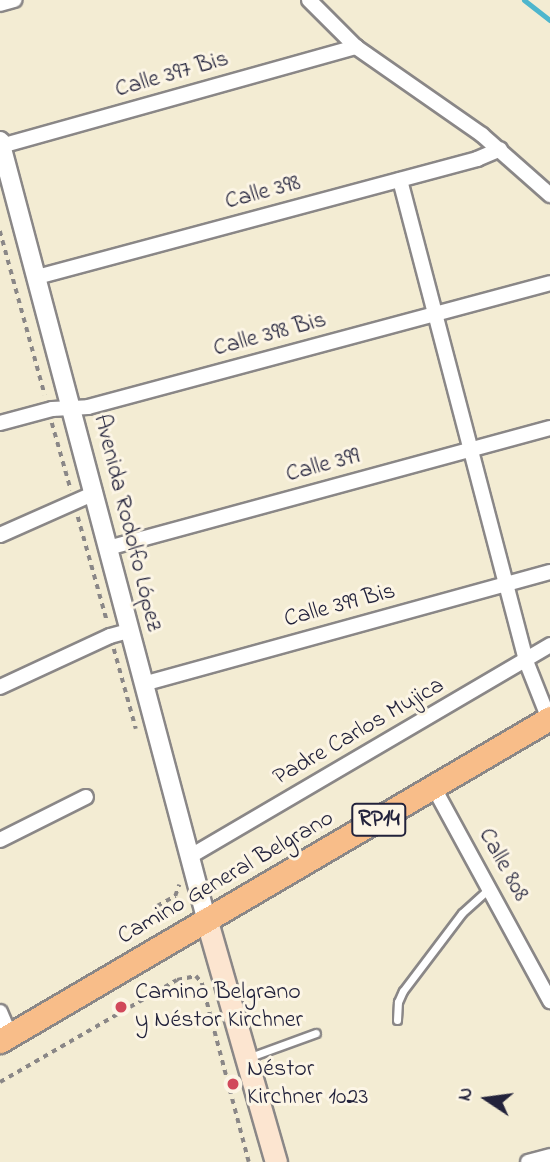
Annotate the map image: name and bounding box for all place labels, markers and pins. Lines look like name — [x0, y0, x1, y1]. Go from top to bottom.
place label: Camino Belgrano y Néstor Kirchner — [135, 979, 303, 1035]
marker: Camino Belgrano y Néstor Kirchner — [113, 999, 129, 1015]
place label: Néstor Kirchner 1023 — [247, 1056, 368, 1112]
marker: Néstor Kirchner 1023 — [225, 1076, 241, 1092]

